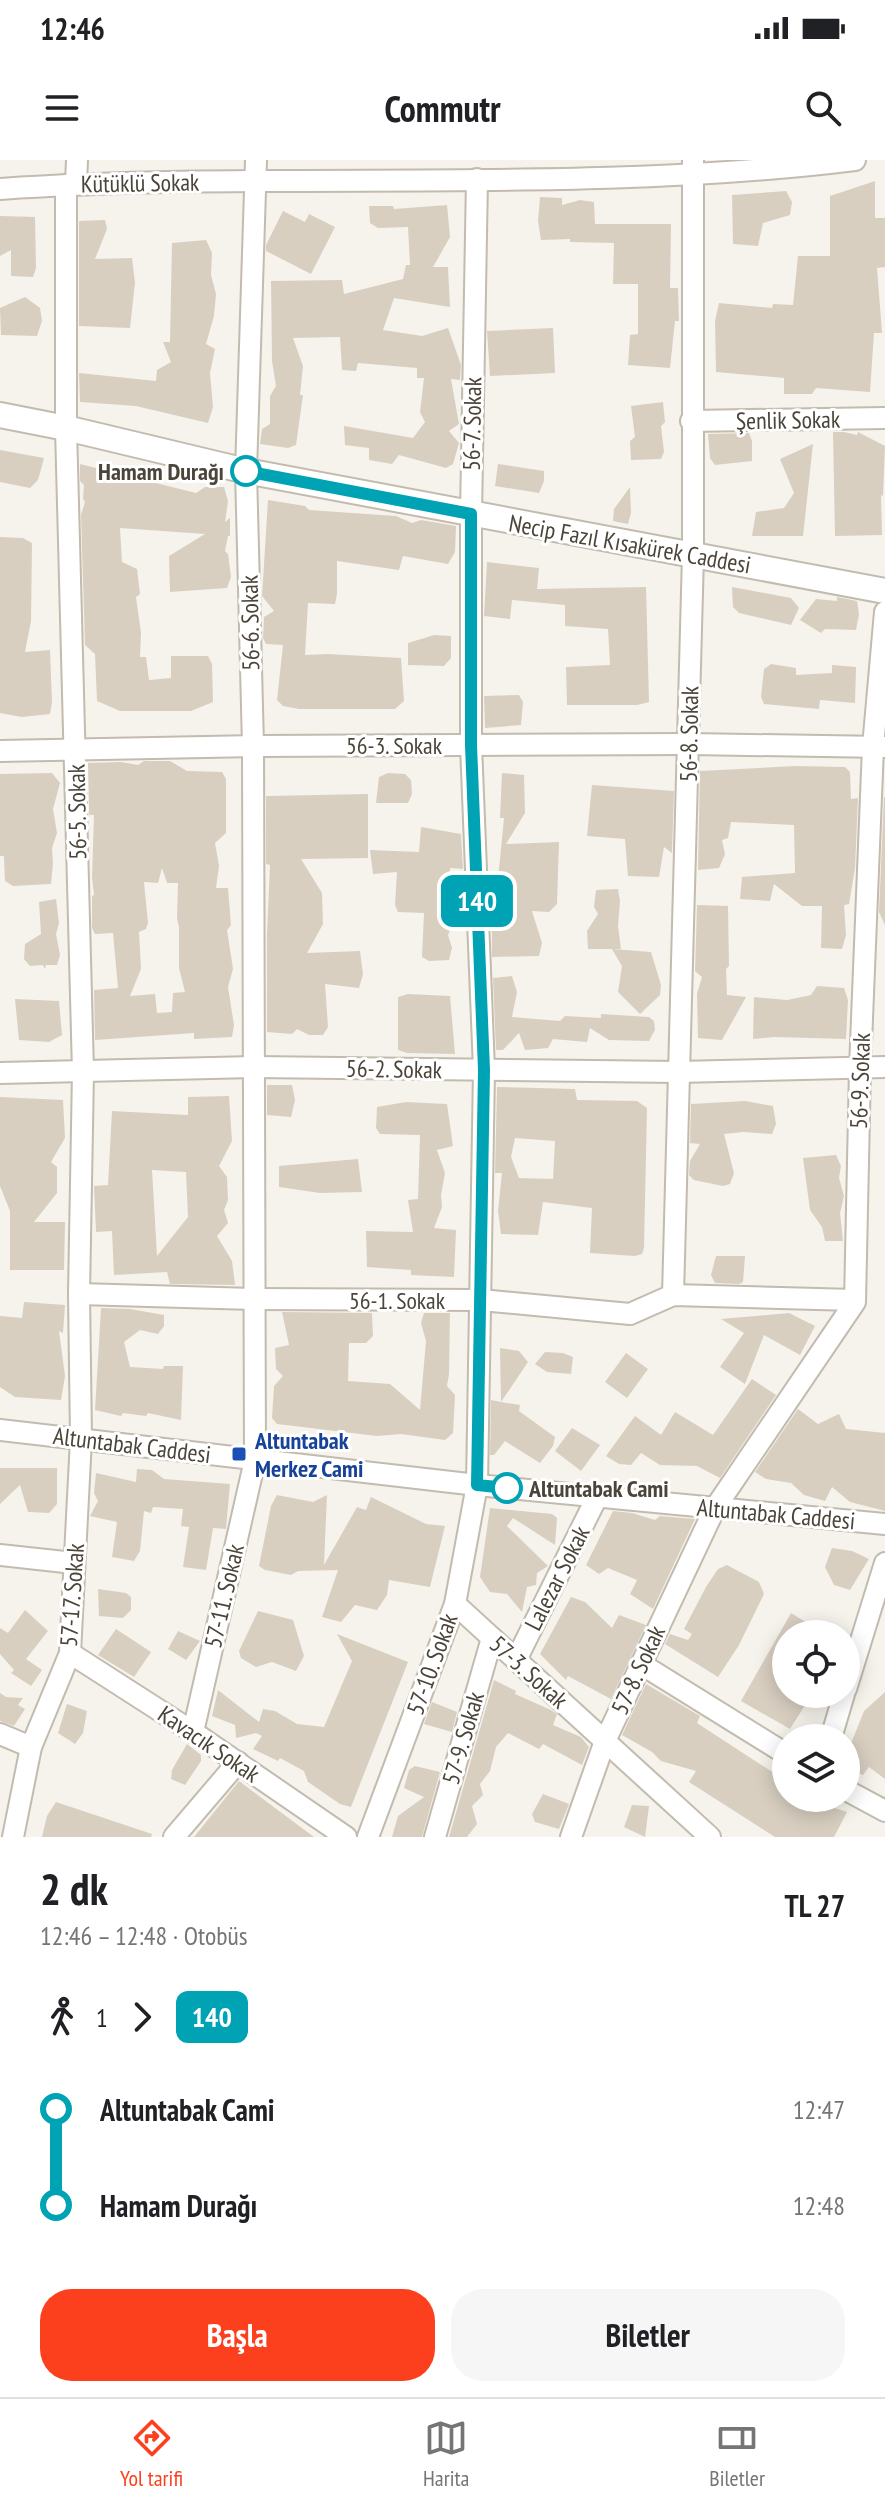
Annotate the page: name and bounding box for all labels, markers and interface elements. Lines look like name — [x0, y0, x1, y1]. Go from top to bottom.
text: 12:46 — [40, 9, 105, 48]
text: Commutr — [384, 85, 501, 132]
icon: menu — [40, 86, 84, 130]
icon: search — [801, 86, 845, 130]
street label: Kütüklü Sokak — [80, 166, 200, 200]
street label: 56-7. Sokak — [456, 376, 488, 471]
street label: Şenlik Sokak — [736, 404, 841, 436]
place label: Hamam Durağı — [98, 456, 224, 487]
marker: Hamam Durağı — [231, 456, 261, 486]
street label: Necip Fazıl Kısakürek Caddesi — [507, 507, 753, 581]
street label: 56-6. Sokak — [234, 574, 266, 671]
street label: 56-8. Sokak — [673, 685, 705, 782]
street label: 56-3. Sokak — [346, 730, 443, 761]
street label: 56-5. Sokak — [61, 763, 93, 860]
line badge: 140 — [431, 875, 523, 927]
text: 140 — [457, 882, 497, 919]
street label: 56-9. Sokak — [843, 1032, 877, 1130]
street label: 56-2. Sokak — [346, 1053, 443, 1085]
street label: 56-1. Sokak — [349, 1285, 446, 1316]
street label: Altuntabak Caddesi — [51, 1420, 213, 1470]
place label: Altuntabak Merkez Cami — [254, 1425, 363, 1484]
marker: Altuntabak Merkez Cami — [230, 1445, 248, 1463]
marker: Altuntabak Cami — [492, 1473, 522, 1503]
place label: Altuntabak Cami — [528, 1473, 669, 1504]
street label: Altuntabak Caddesi — [696, 1492, 856, 1536]
street label: Lalezar Sokak — [517, 1520, 597, 1636]
street label: 57-11. Sokak — [197, 1540, 251, 1651]
street label: 57-17. Sokak — [53, 1542, 91, 1648]
street label: 57-10. Sokak — [399, 1608, 465, 1719]
street label: 57-8. Sokak — [604, 1620, 672, 1720]
map controls — [772, 1620, 860, 1812]
button: locate — [772, 1620, 860, 1708]
street label: 57-3. Sokak — [483, 1629, 575, 1716]
street label: 57-9. Sokak — [435, 1688, 491, 1788]
street label: Kavacık Sokak — [152, 1699, 266, 1790]
button: layers — [772, 1724, 860, 1812]
text: 2 dk — [40, 1860, 108, 1917]
text: TL 27 — [785, 1886, 845, 1925]
text: 12:46 – 12:48 · Otobüs — [40, 1919, 248, 1952]
icon: walk — [40, 1995, 84, 2039]
icon: forward — [120, 1995, 164, 2039]
text: 140 — [192, 1998, 232, 2035]
text: 1 — [96, 2001, 108, 2034]
text: Altuntabak Cami — [100, 2090, 275, 2129]
text: 12:47 — [793, 2093, 845, 2126]
text: Hamam Durağı — [100, 2186, 257, 2225]
text: 12:48 — [793, 2189, 845, 2222]
button: Başla — [40, 2289, 435, 2381]
button: Biletler — [451, 2289, 845, 2381]
tab: Yol tarifi — [120, 2416, 183, 2492]
tab: Harita — [423, 2416, 469, 2492]
tab: Biletler — [709, 2416, 765, 2492]

